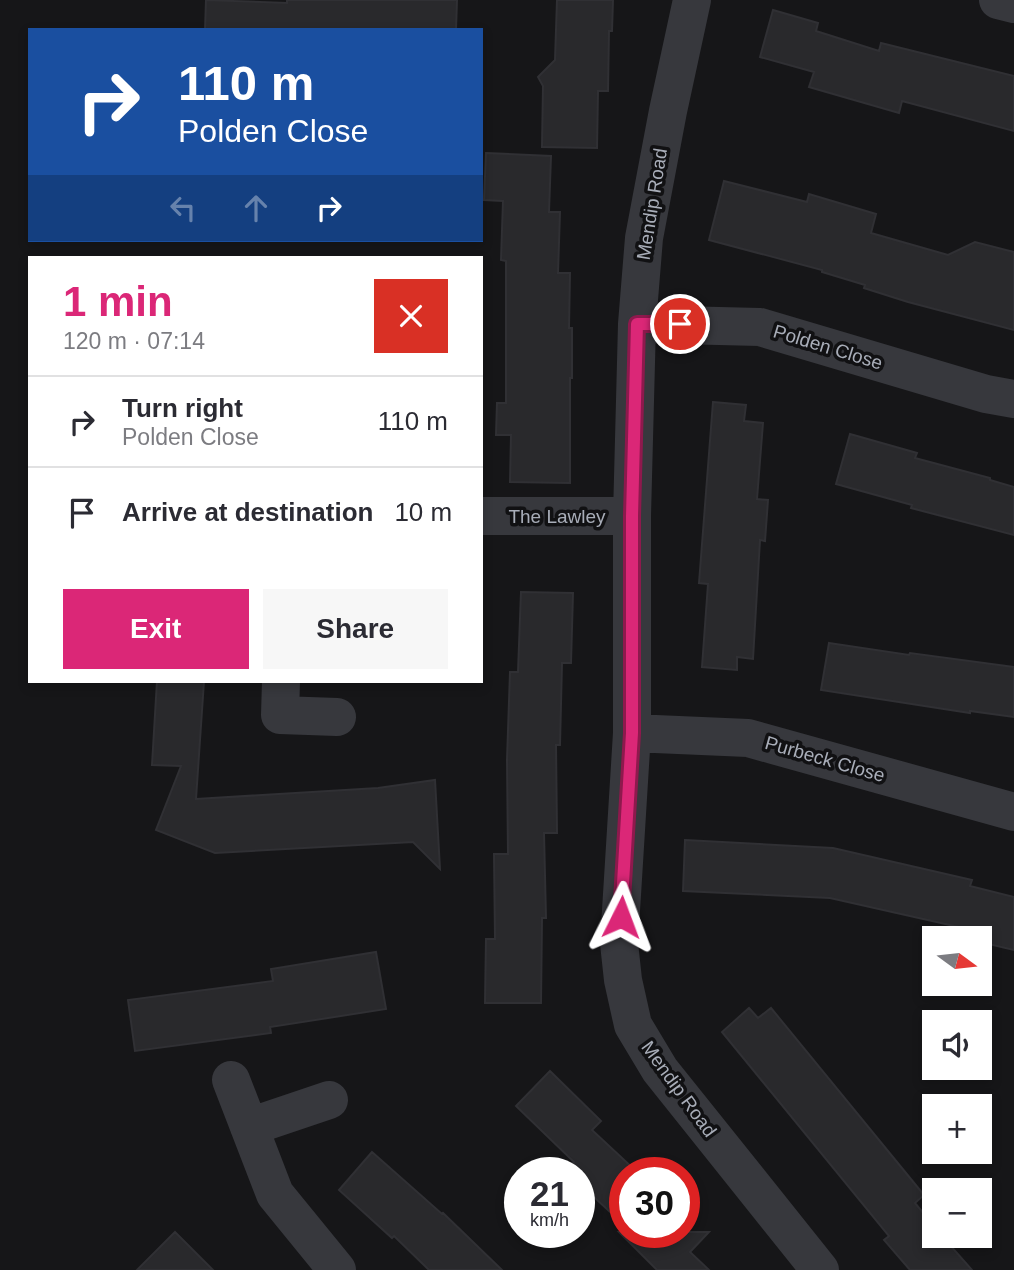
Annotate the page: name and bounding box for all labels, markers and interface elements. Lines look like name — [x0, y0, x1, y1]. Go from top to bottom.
icon: right — [63, 56, 154, 147]
text: 110 m — [178, 56, 314, 110]
text: Polden Close — [178, 113, 368, 149]
street label: Mendip Road — [633, 147, 671, 261]
icon: left — [164, 189, 202, 227]
icon: ahead — [237, 189, 275, 227]
icon: right — [310, 189, 348, 227]
text: 1 min — [63, 278, 173, 325]
button: close — [374, 279, 448, 353]
pin — [650, 294, 710, 354]
icon: arrive — [661, 305, 699, 343]
street label: Polden Close — [771, 320, 885, 374]
text: 120 m · 07:14 — [63, 328, 205, 354]
text: Turn right — [122, 393, 243, 423]
icon: right — [63, 403, 101, 441]
text: 110 m — [378, 406, 448, 436]
text: Polden Close — [122, 424, 259, 450]
icon: arrive — [63, 494, 101, 532]
text: Arrive at destination — [122, 497, 373, 527]
text: 10 m — [394, 497, 452, 527]
street label: The Lawley — [508, 506, 606, 527]
button: Exit — [63, 589, 249, 669]
button: Share — [263, 589, 448, 669]
street label: Purbeck Close — [763, 732, 887, 786]
position arrow — [584, 880, 658, 954]
north arrow — [922, 926, 992, 996]
map controls — [922, 926, 992, 1248]
button: sound — [922, 1010, 992, 1080]
street label: Mendip Road — [637, 1037, 721, 1141]
button: + — [922, 1094, 992, 1164]
speed limit sign: 30 — [609, 1157, 700, 1248]
text: 21 — [530, 1174, 569, 1213]
button: − — [922, 1178, 992, 1248]
text: km/h — [530, 1210, 569, 1230]

